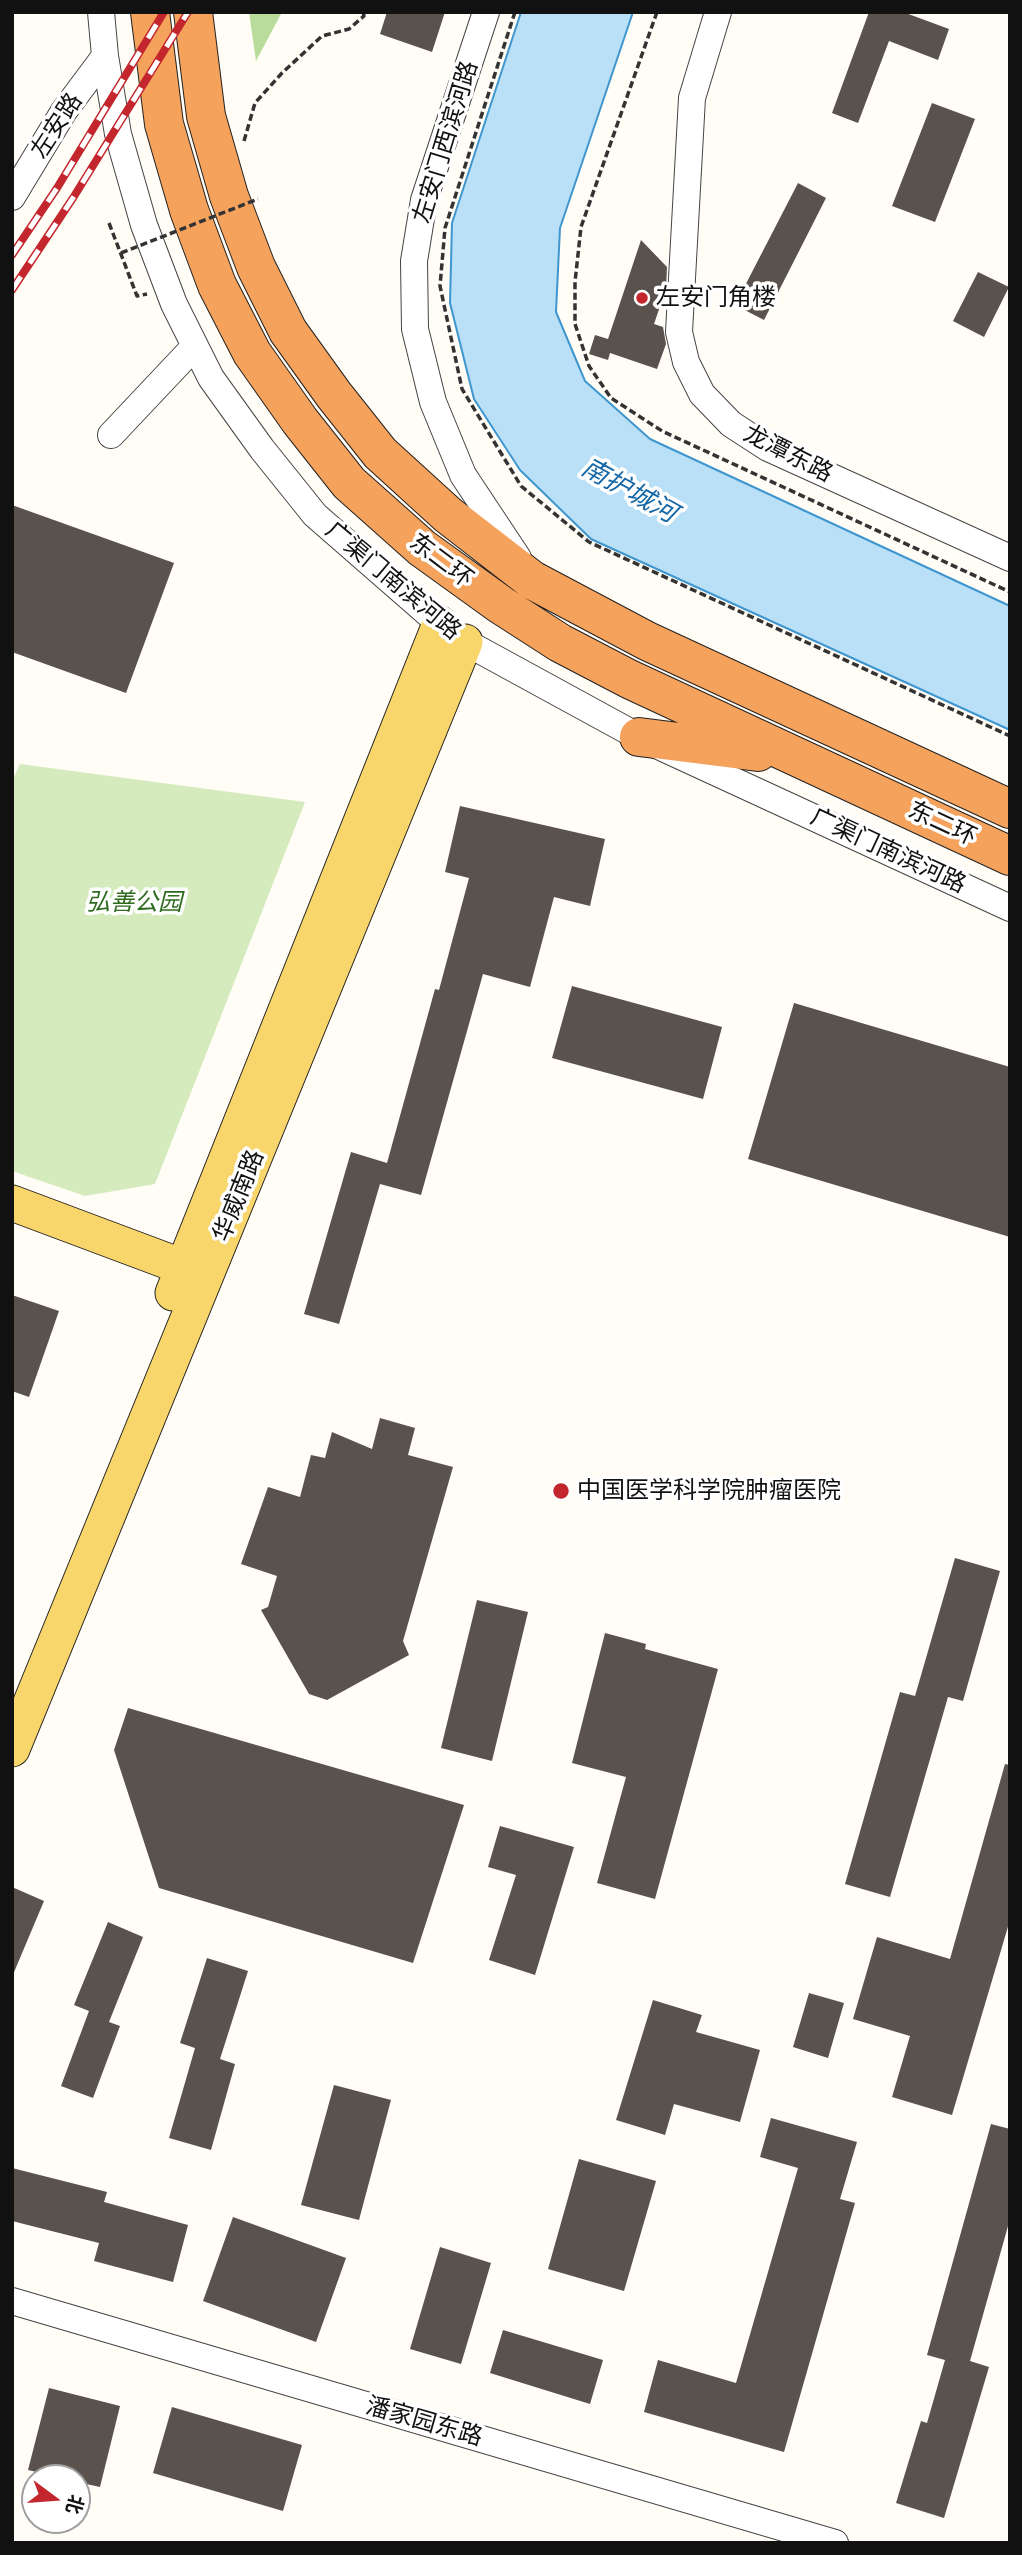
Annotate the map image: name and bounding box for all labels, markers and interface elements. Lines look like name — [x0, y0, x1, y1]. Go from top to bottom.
street label: 左安门西滨河路 — [408, 57, 484, 227]
street label: 左安路 — [25, 88, 89, 164]
place label: 左安门角楼 — [656, 284, 776, 312]
marker: 左安门角楼 — [634, 290, 650, 306]
street label: 龙潭东路 — [739, 419, 837, 489]
water label: 南护城河 — [576, 452, 682, 530]
street label: 广渠门南滨河路 — [319, 516, 467, 646]
street label: 东二环 — [404, 528, 478, 594]
street label: 东二环 — [903, 796, 981, 852]
street label: 广渠门南滨河路 — [806, 802, 970, 900]
park label: 弘善公园 — [86, 889, 182, 917]
street label: 华威南路 — [208, 1146, 270, 1246]
place label: 中国医学科学院肿瘤医院 — [577, 1477, 841, 1505]
marker: 中国医学科学院肿瘤医院 — [551, 1481, 571, 1501]
street label: 潘家园东路 — [362, 2392, 486, 2452]
north arrow — [21, 2464, 91, 2534]
text: 北 — [61, 2492, 88, 2517]

